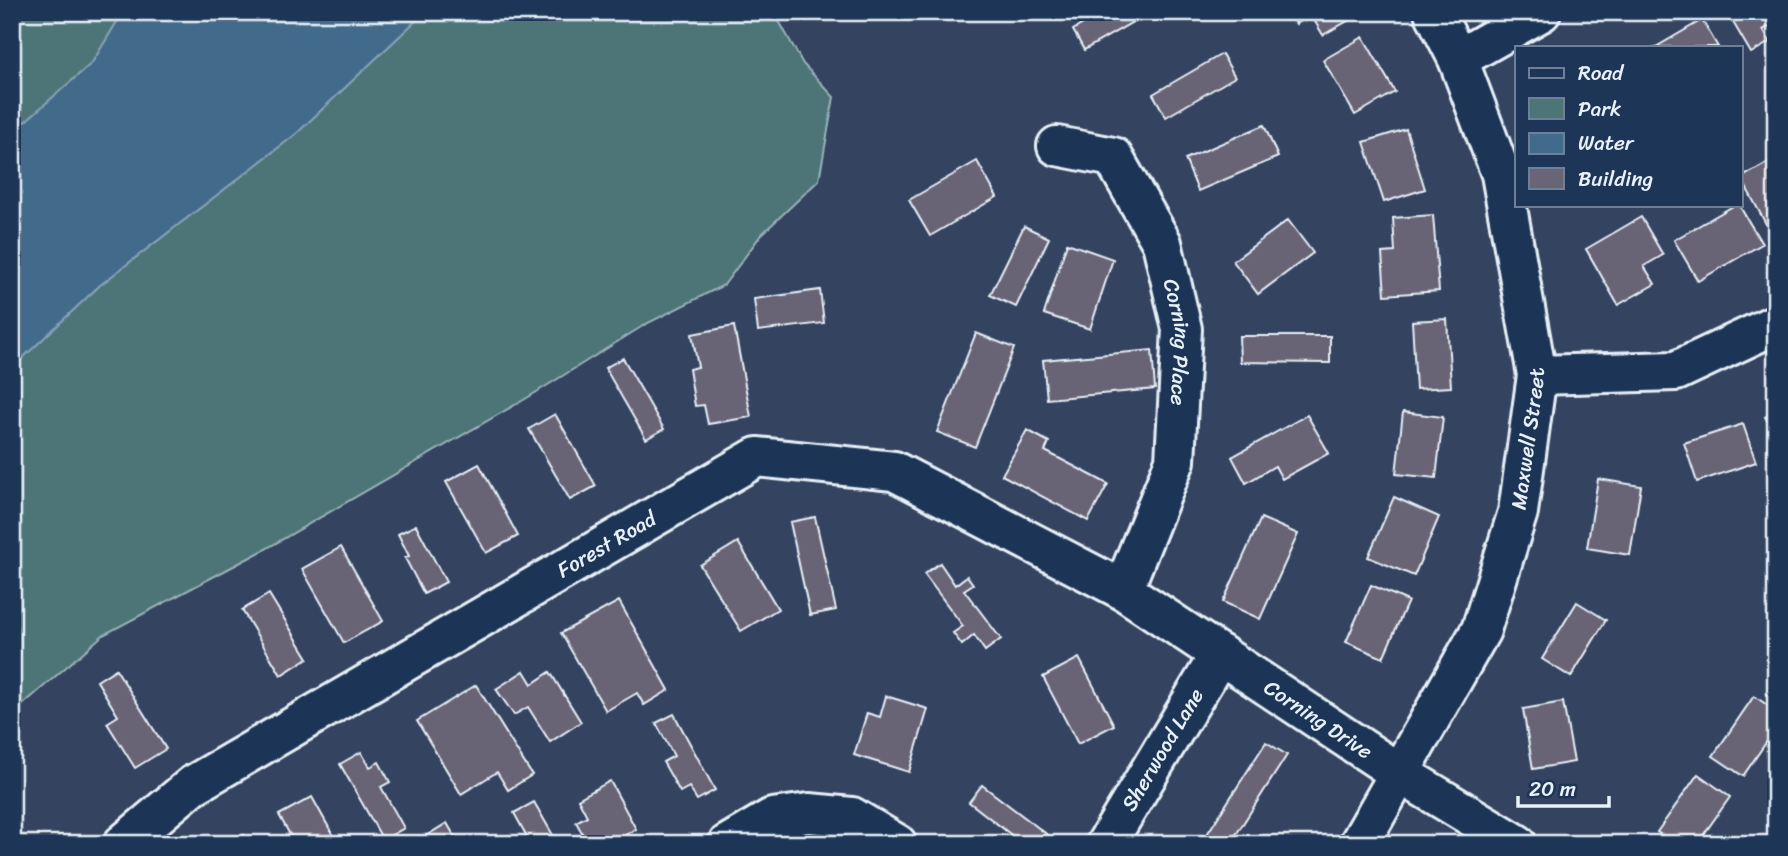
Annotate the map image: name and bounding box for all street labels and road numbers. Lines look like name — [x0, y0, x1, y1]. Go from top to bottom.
street label: Corning Place — [1152, 275, 1201, 407]
street label: Maxwell Street — [1500, 365, 1556, 512]
street label: Forest Road — [550, 499, 665, 589]
street label: Corning Drive — [1256, 669, 1381, 770]
street label: Sherwood Lane — [1111, 680, 1215, 819]

